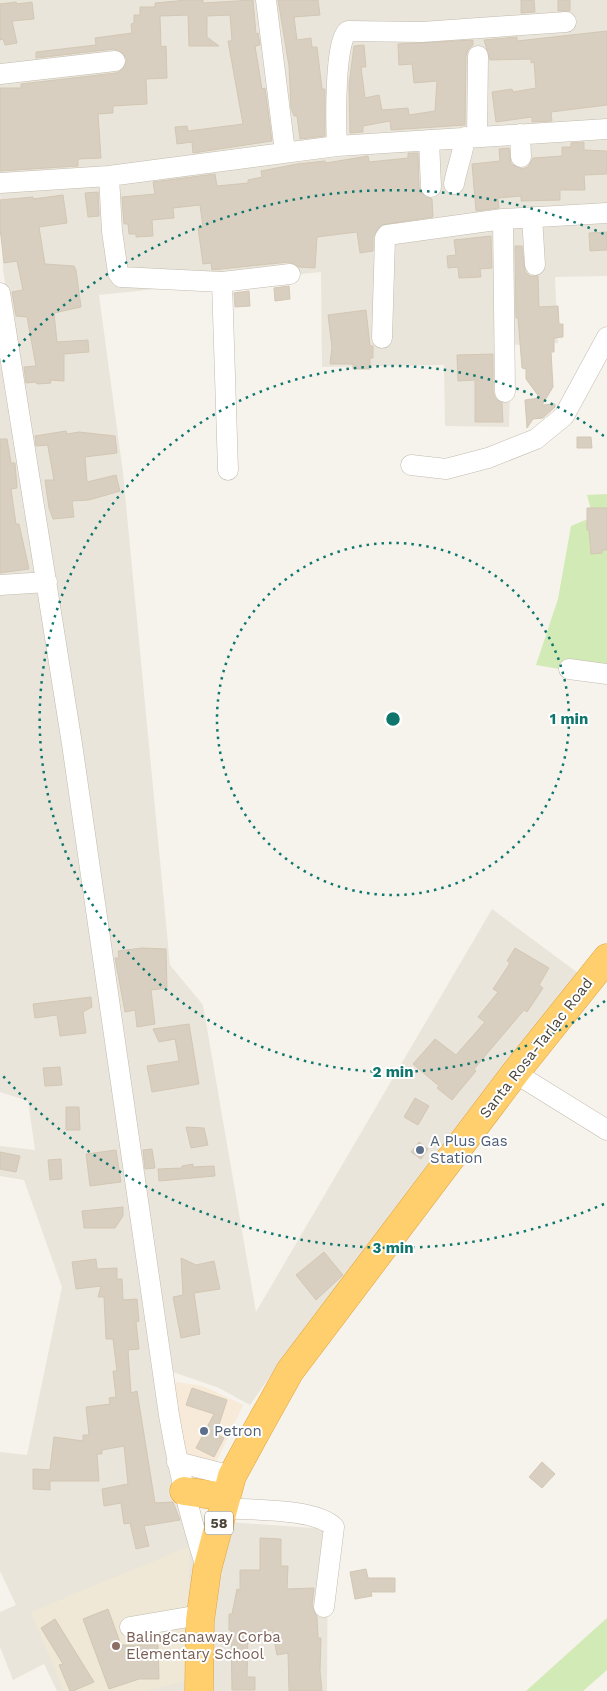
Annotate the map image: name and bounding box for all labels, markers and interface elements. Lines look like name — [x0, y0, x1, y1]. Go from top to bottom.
centre of rings — [384, 710, 402, 728]
text: 1 min — [550, 710, 588, 728]
street label: Santa Rosa-Tarlac Road — [476, 974, 596, 1122]
text: 2 min — [372, 1063, 414, 1081]
place label: A Plus Gas Station — [430, 1132, 508, 1167]
marker: A Plus Gas Station — [414, 1144, 426, 1156]
text: 3 min — [373, 1239, 413, 1257]
place label: Petron — [214, 1422, 262, 1440]
marker: Petron — [198, 1425, 210, 1437]
road number: 58 — [205, 1512, 233, 1535]
place label: Balingcanaway Corba Elementary School — [126, 1628, 281, 1663]
marker: Balingcanaway Corba Elementary School — [110, 1640, 122, 1652]

